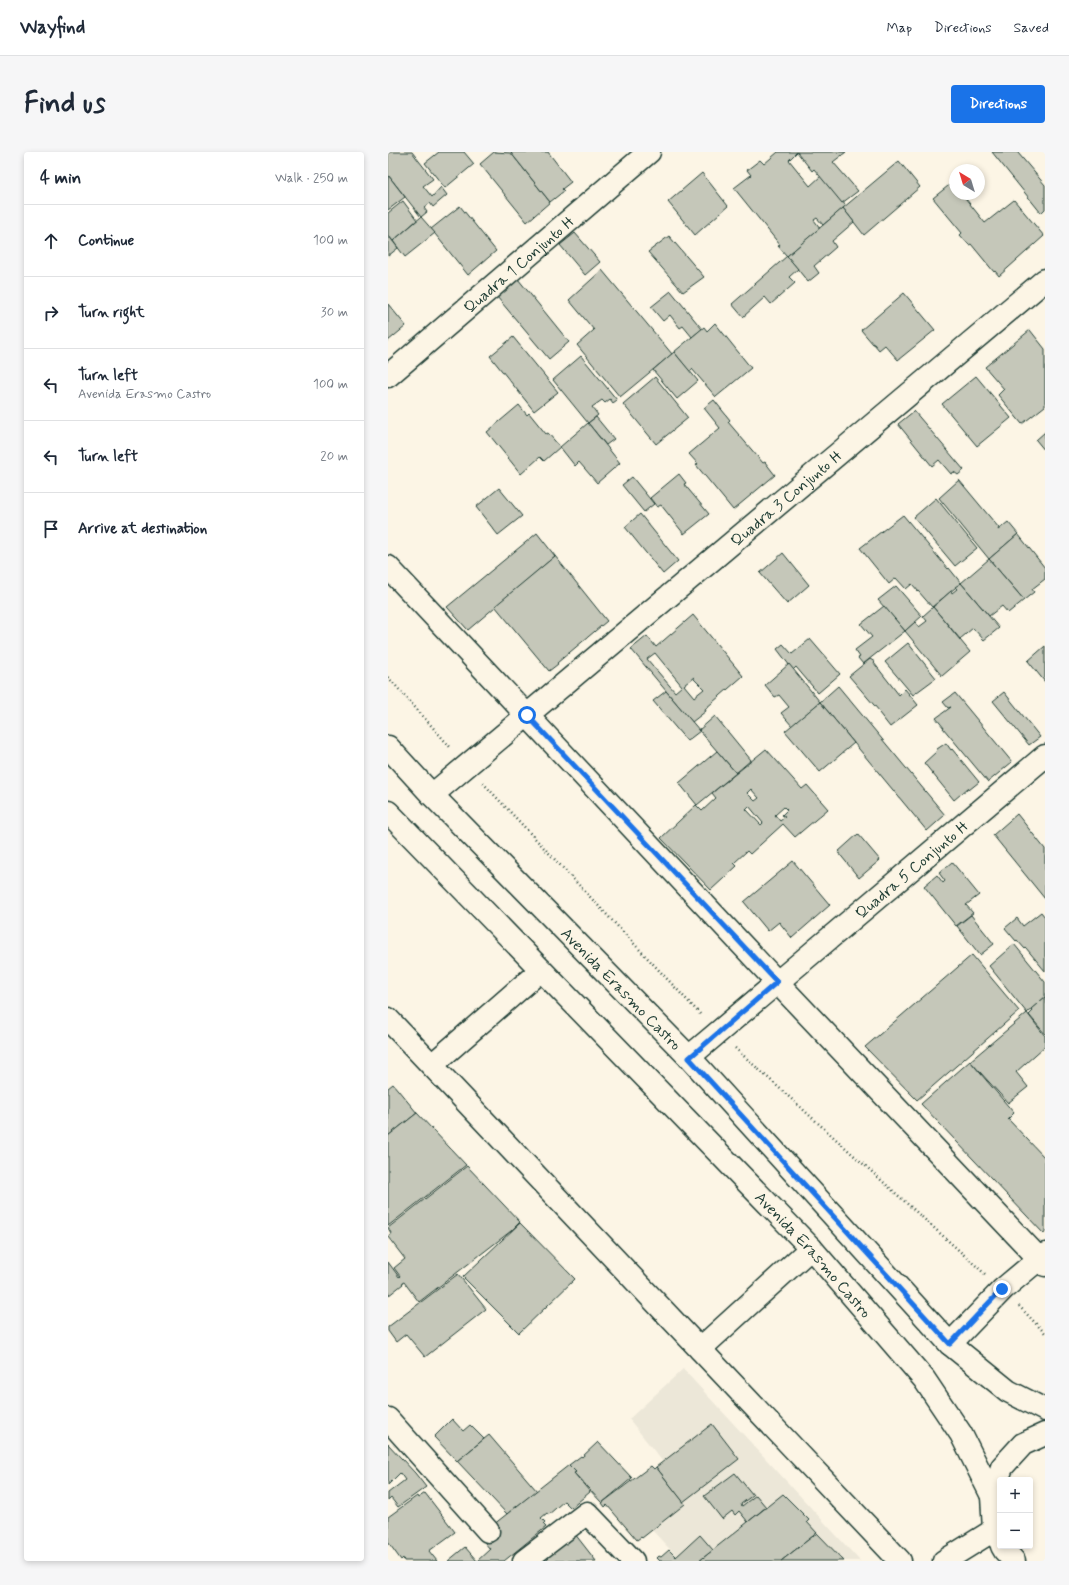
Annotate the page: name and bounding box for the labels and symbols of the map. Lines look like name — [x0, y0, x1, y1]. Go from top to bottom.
north arrow — [949, 164, 985, 200]
street label: Quadra 1 Conjunto H — [460, 211, 580, 318]
street label: Quadra 3 Conjunto H — [727, 446, 847, 552]
route start — [518, 706, 536, 724]
street label: Quadra 5 Conjunto H — [851, 816, 973, 924]
street label: Avenida Erasmo Castro — [556, 924, 686, 1056]
street label: Avenida Erasmo Castro — [750, 1188, 876, 1323]
route end — [993, 1280, 1011, 1298]

